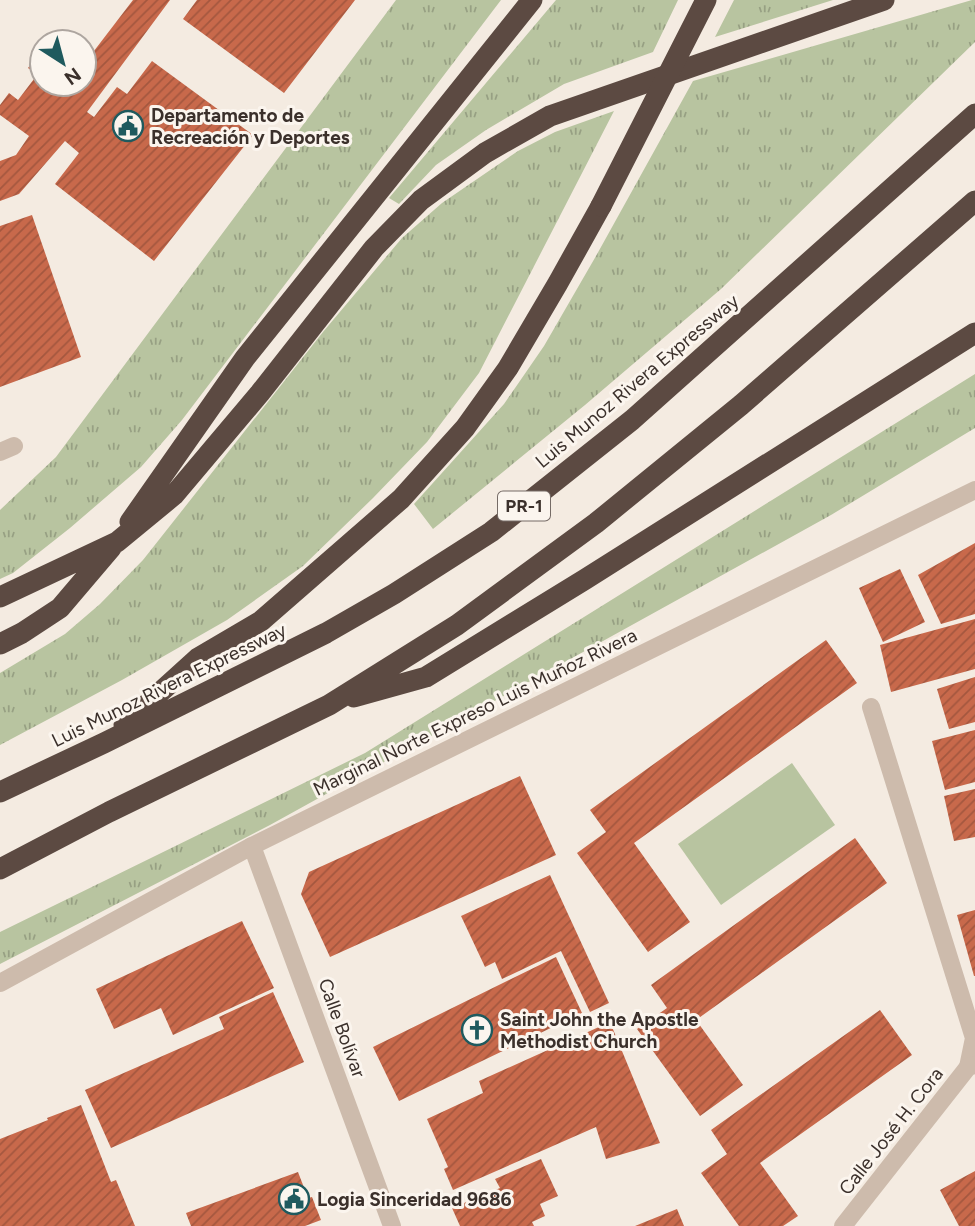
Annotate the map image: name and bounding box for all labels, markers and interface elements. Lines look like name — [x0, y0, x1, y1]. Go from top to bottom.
north arrow — [28, 28, 98, 98]
text: N — [60, 63, 85, 90]
place label: Departamento de Recreación y Deportes — [151, 104, 350, 149]
public building icon: Departamento de Recreación y Deportes — [111, 109, 145, 143]
street label: Luis Munoz Rivera Expressway — [531, 289, 743, 473]
road number: PR-1 — [498, 492, 550, 520]
street label: Luis Munoz Rivera Expressway — [48, 618, 290, 752]
street label: Marginal Norte Expreso Luis Muñoz Rivera — [309, 623, 641, 801]
street label: Calle Bolívar — [313, 975, 371, 1081]
place label: Saint John the Apostle Methodist Church — [500, 1008, 699, 1053]
church icon: Saint John the Apostle Methodist Church — [460, 1013, 494, 1047]
street label: Calle José H. Cora — [834, 1063, 948, 1199]
public building icon: Logia Sinceridad 9686 — [277, 1182, 311, 1216]
place label: Logia Sinceridad 9686 — [317, 1188, 512, 1211]

